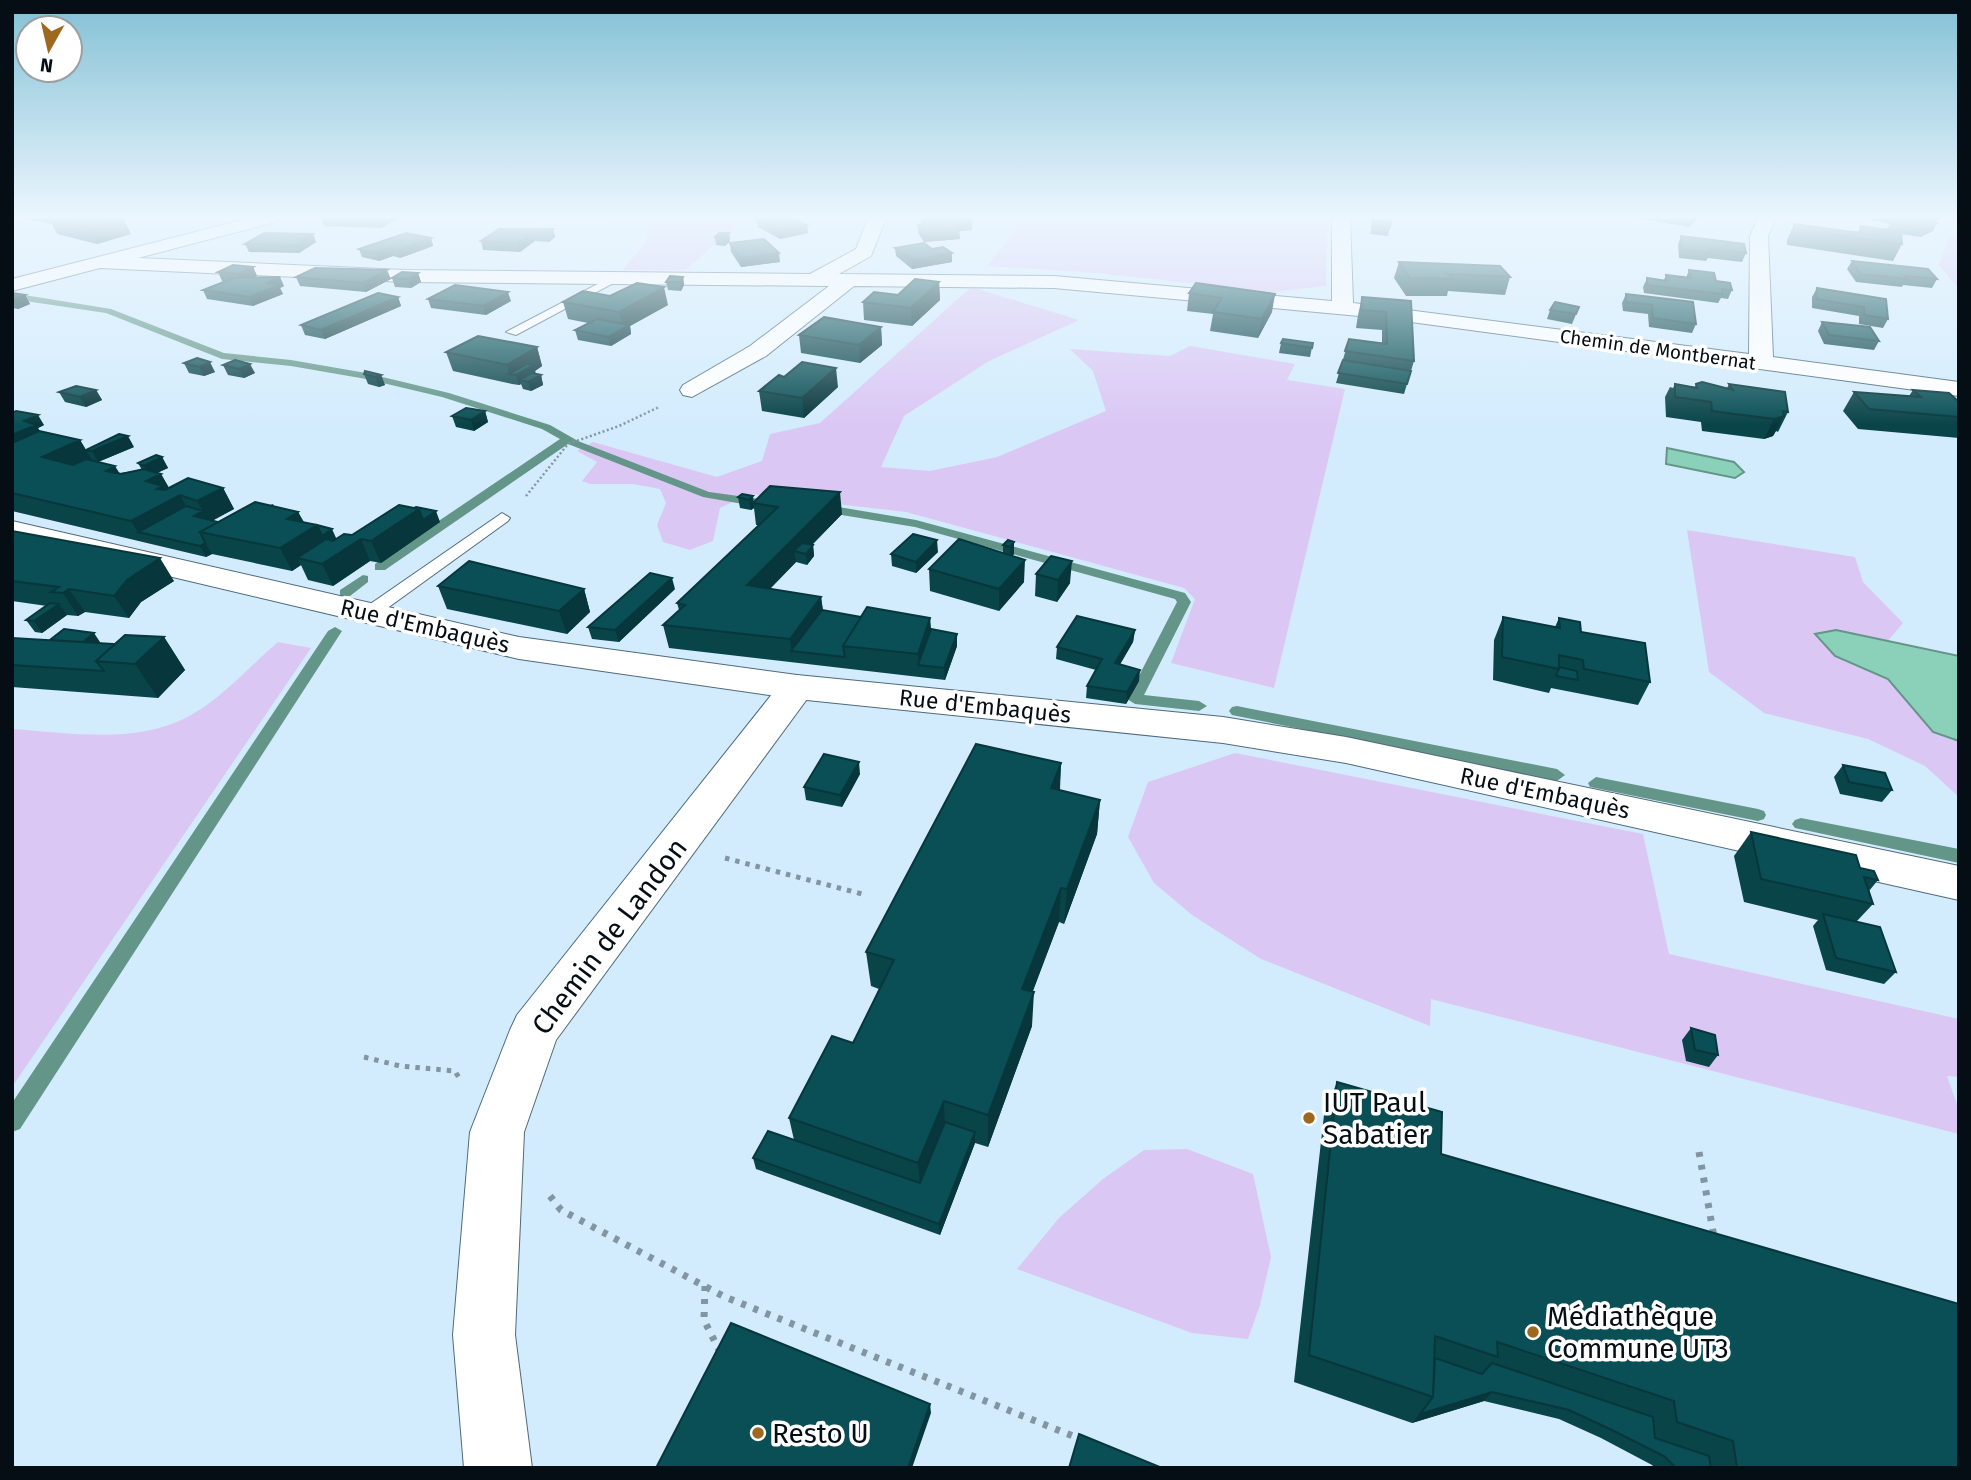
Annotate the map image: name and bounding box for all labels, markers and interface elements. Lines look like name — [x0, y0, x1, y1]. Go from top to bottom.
north arrow — [14, 14, 84, 84]
text: N — [39, 53, 55, 78]
street label: Chemin de Montbernat — [1558, 324, 1758, 375]
street label: Rue d'Embaquès — [338, 593, 512, 659]
street label: Rue d'Embaquès — [898, 683, 1072, 729]
street label: Rue d'Embaquès — [1458, 761, 1632, 825]
street label: Chemin de Landon — [525, 832, 694, 1041]
place label: IUT Paul Sabatier — [1323, 1086, 1429, 1151]
marker: IUT Paul Sabatier — [1301, 1110, 1317, 1126]
place label: Médiathèque Commune UT3 — [1547, 1300, 1729, 1365]
marker: Médiathèque Commune UT3 — [1525, 1324, 1541, 1340]
place label: Resto U — [772, 1417, 869, 1450]
marker: Resto U — [750, 1425, 766, 1441]

